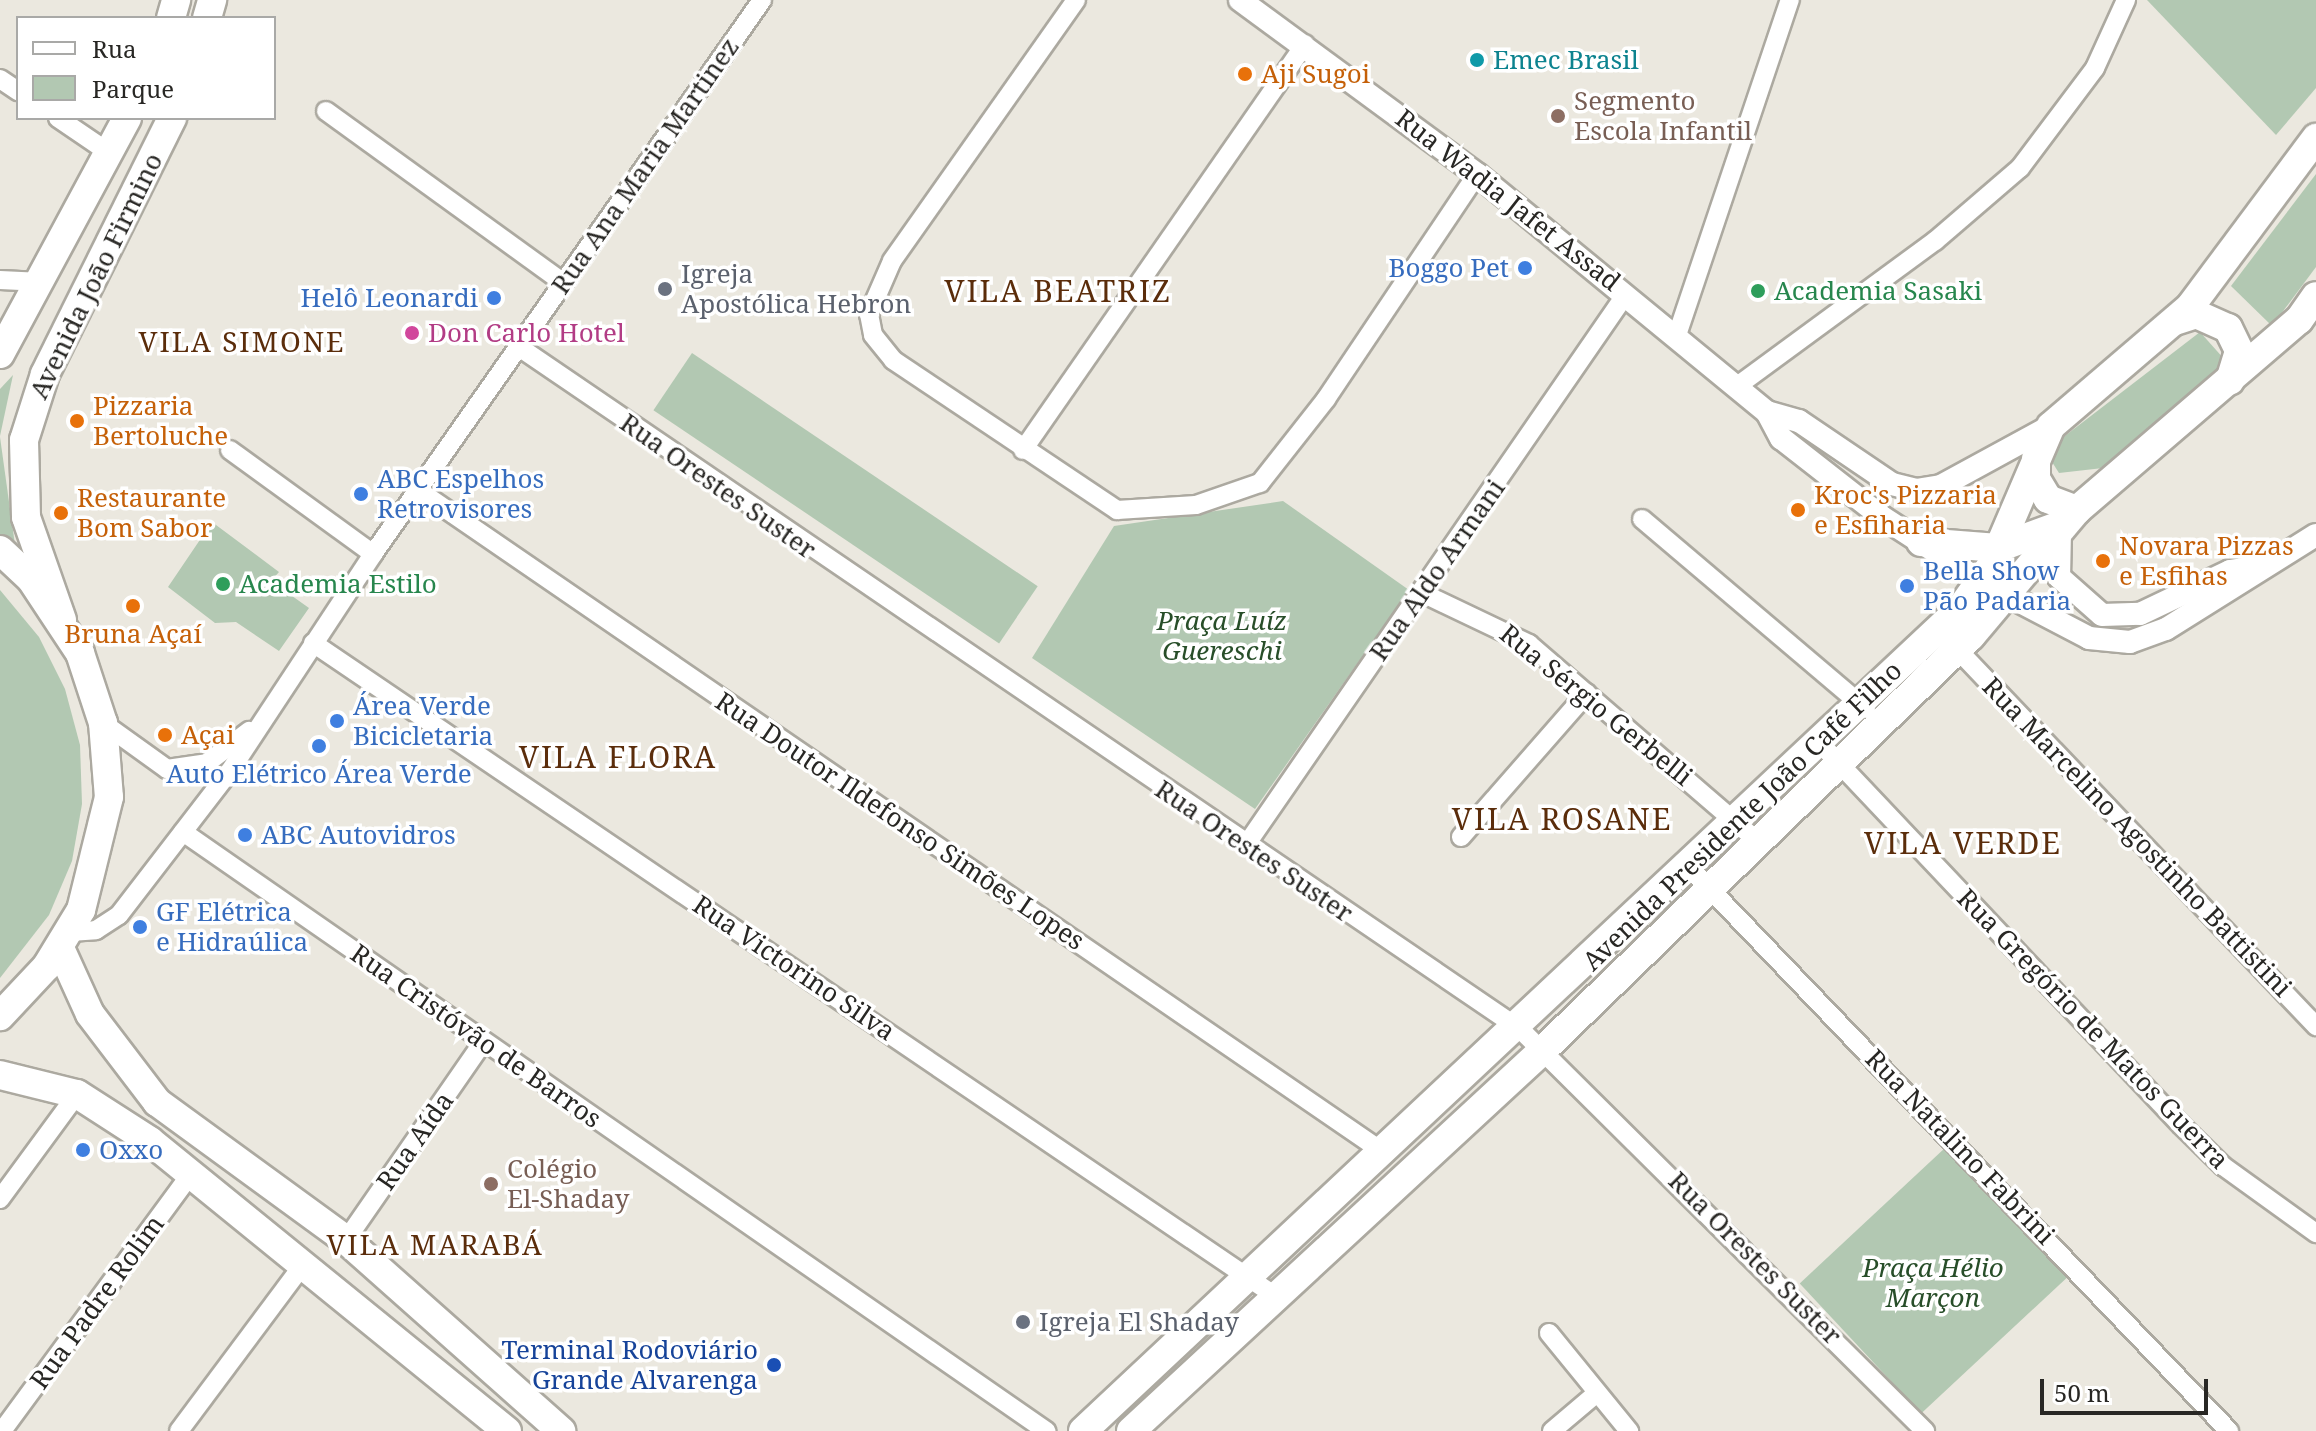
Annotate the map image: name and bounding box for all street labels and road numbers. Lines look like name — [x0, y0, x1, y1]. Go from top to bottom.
street label: Rua Ana Maria Martinez — [545, 32, 745, 300]
street label: Rua Wadia Jafet Assad — [1389, 103, 1627, 297]
street label: Avenida João Firmino — [23, 148, 169, 404]
street label: Rua Orestes Suster — [614, 407, 822, 565]
street label: Rua Aldo Armani — [1363, 473, 1511, 667]
street label: Rua Sérgio Gerbelli — [1494, 618, 1698, 792]
street label: Avenida Presidente João Café Filho — [1576, 655, 1908, 977]
street label: Rua Marcelino Agostinho Battistini — [1976, 671, 2298, 1003]
street label: Rua Doutor Ildefonso Simões Lopes — [710, 686, 1090, 956]
street label: Rua Orestes Suster — [1149, 773, 1359, 929]
street label: Rua Gregório de Matos Guerra — [1951, 883, 2235, 1175]
street label: Rua Victorino Silva — [687, 889, 901, 1047]
street label: Rua Cristóvão de Barros — [345, 938, 607, 1134]
street label: Rua Natalino Fabrini — [1859, 1043, 2061, 1251]
street label: Rua Aída — [370, 1086, 460, 1196]
street label: Rua Orestes Suster — [1662, 1165, 1848, 1351]
street label: Rua Padre Rolim — [23, 1209, 171, 1395]

